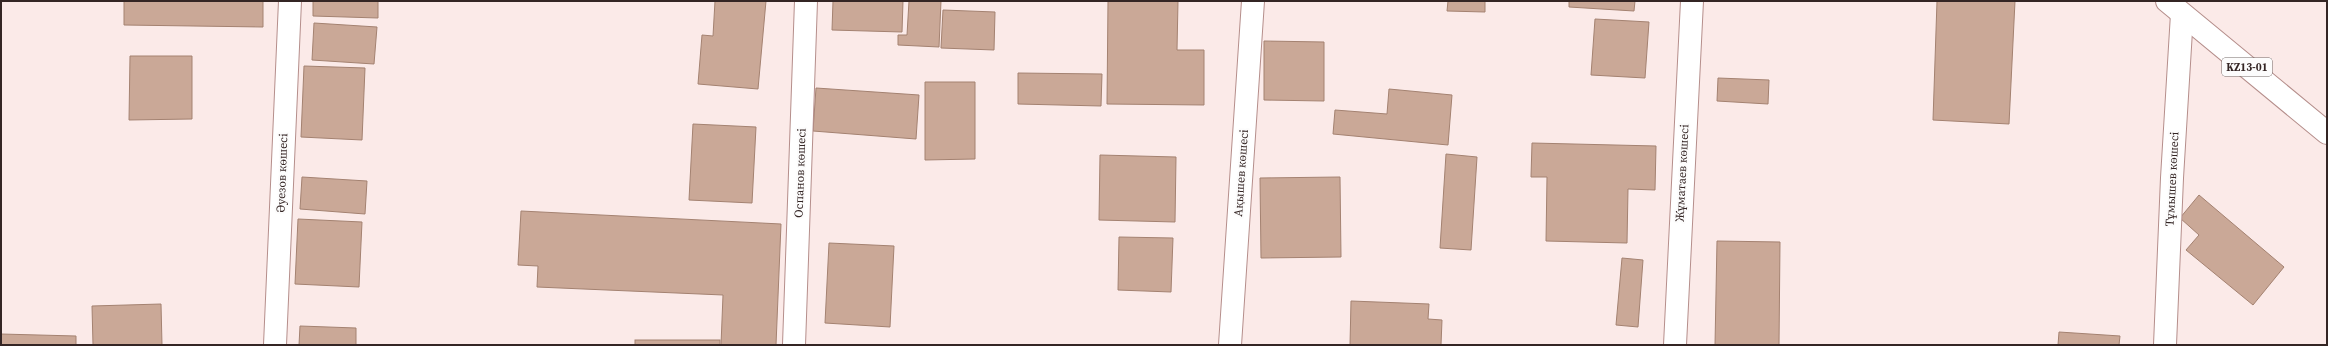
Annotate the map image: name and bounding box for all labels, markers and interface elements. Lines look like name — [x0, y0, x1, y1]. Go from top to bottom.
road number: KZ13-01 — [2222, 58, 2272, 76]
street label: Жұматаев көшесі — [1671, 123, 1693, 222]
street label: Оспанов көшесі — [790, 127, 810, 218]
street label: Ақышев көшесі — [1230, 128, 1252, 217]
street label: Тұмышев көшесі — [2162, 131, 2182, 227]
street label: Әуезов көшесі — [273, 133, 291, 213]

